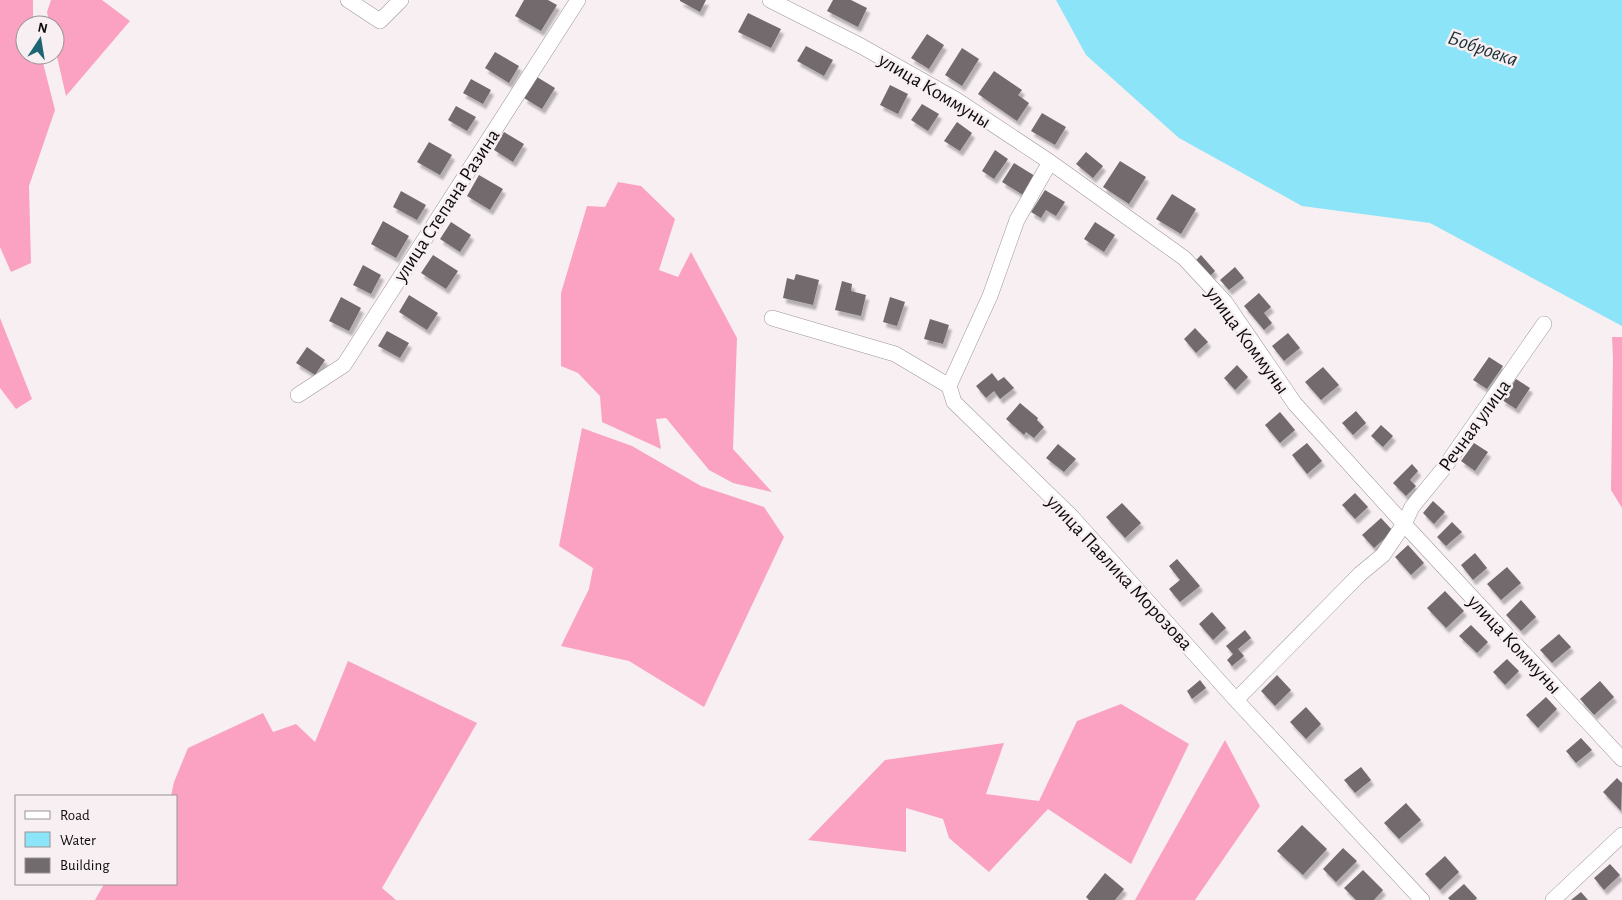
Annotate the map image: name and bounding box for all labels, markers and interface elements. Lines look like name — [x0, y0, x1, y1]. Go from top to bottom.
north arrow — [15, 15, 65, 65]
text: N — [36, 20, 49, 36]
water label: Бобровка — [1445, 27, 1521, 71]
street label: улица Коммуны — [874, 49, 994, 132]
street label: улица Степана Разина — [389, 126, 504, 286]
street label: улица Коммуны — [1201, 282, 1293, 398]
street label: Речная улица — [1435, 376, 1515, 475]
street label: улица Павлика Морозова — [1042, 490, 1196, 654]
street label: улица Коммуны — [1463, 591, 1565, 698]
legend — [15, 795, 178, 885]
text: Road — [60, 808, 90, 823]
text: Water — [60, 833, 96, 848]
text: Building — [60, 858, 110, 873]

